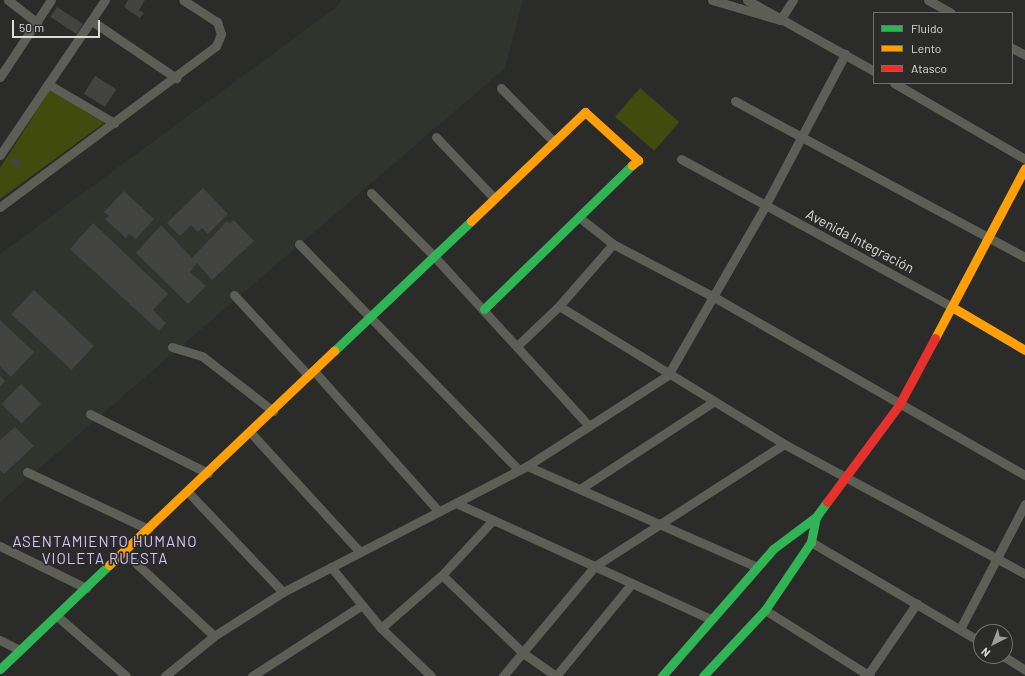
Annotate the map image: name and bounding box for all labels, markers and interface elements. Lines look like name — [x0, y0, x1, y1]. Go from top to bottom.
scale bar — [14, 12, 102, 38]
legend — [873, 12, 1013, 84]
text: 50 m — [19, 20, 44, 34]
text: Fluido — [911, 21, 943, 35]
text: Lento — [911, 41, 941, 55]
text: Atasco — [911, 61, 947, 75]
street label: Avenida Integración — [803, 205, 917, 277]
district label: ASENTAMIENTO HUMANO VIOLETA RUESTA — [12, 532, 198, 567]
north arrow — [973, 624, 1013, 664]
text: N — [978, 645, 992, 660]

